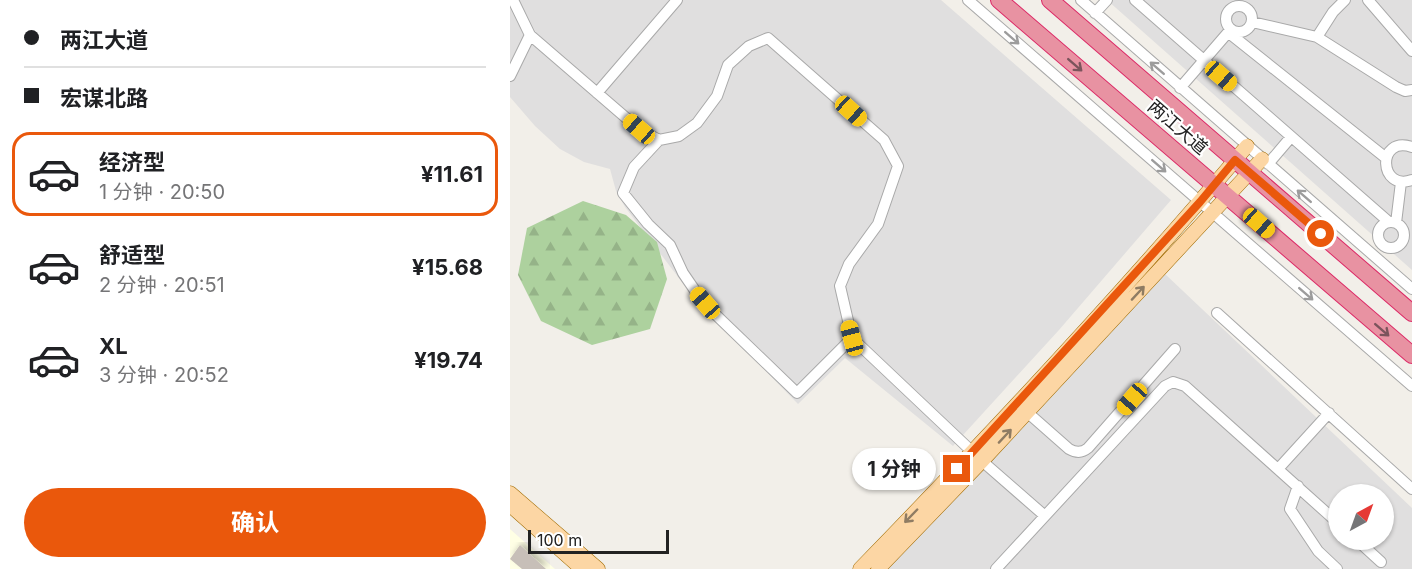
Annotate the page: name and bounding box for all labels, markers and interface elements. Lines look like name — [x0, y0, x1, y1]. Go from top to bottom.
text: 两江大道 — [60, 27, 148, 53]
one-way arrow — [1004, 31, 1019, 45]
car — [1202, 57, 1240, 95]
one-way arrow — [1067, 59, 1083, 72]
one-way arrow — [1150, 61, 1165, 75]
text: 宏谋北路 — [60, 85, 148, 111]
car — [832, 92, 870, 130]
street label: 两江大道 — [1144, 95, 1212, 159]
car — [620, 110, 658, 148]
icon: car — [27, 147, 81, 201]
text: 经济型 — [99, 149, 165, 175]
one-way arrow — [1151, 159, 1166, 173]
text: ¥11.61 — [421, 161, 483, 187]
text: 1 分钟 · 20:50 — [99, 180, 225, 204]
one-way arrow — [1297, 189, 1312, 203]
car — [1240, 204, 1278, 242]
route start — [1307, 220, 1334, 247]
icon: car — [27, 240, 81, 294]
text: 舒适型 — [99, 242, 165, 268]
text: ¥15.68 — [412, 254, 483, 280]
text: 2 分钟 · 20:51 — [99, 273, 225, 297]
car — [686, 284, 724, 322]
one-way arrow — [1131, 285, 1145, 300]
one-way arrow — [1298, 287, 1313, 301]
car — [839, 318, 865, 358]
one-way arrow — [1374, 323, 1390, 336]
icon: car — [27, 333, 81, 387]
text: XL — [99, 333, 128, 359]
text: ¥19.74 — [414, 347, 483, 373]
text: 3 分钟 · 20:52 — [99, 363, 229, 387]
car — [1113, 380, 1151, 418]
one-way arrow — [998, 428, 1012, 443]
callout: 1 分钟 — [852, 448, 936, 490]
route end — [943, 455, 970, 482]
text: 1 分钟 — [867, 457, 921, 481]
north arrow — [1328, 484, 1394, 550]
map controls — [1328, 484, 1394, 550]
button: 确认 — [24, 488, 486, 557]
one-way arrow — [905, 508, 919, 523]
scale bar — [528, 527, 669, 554]
text: 100 m — [537, 530, 582, 550]

